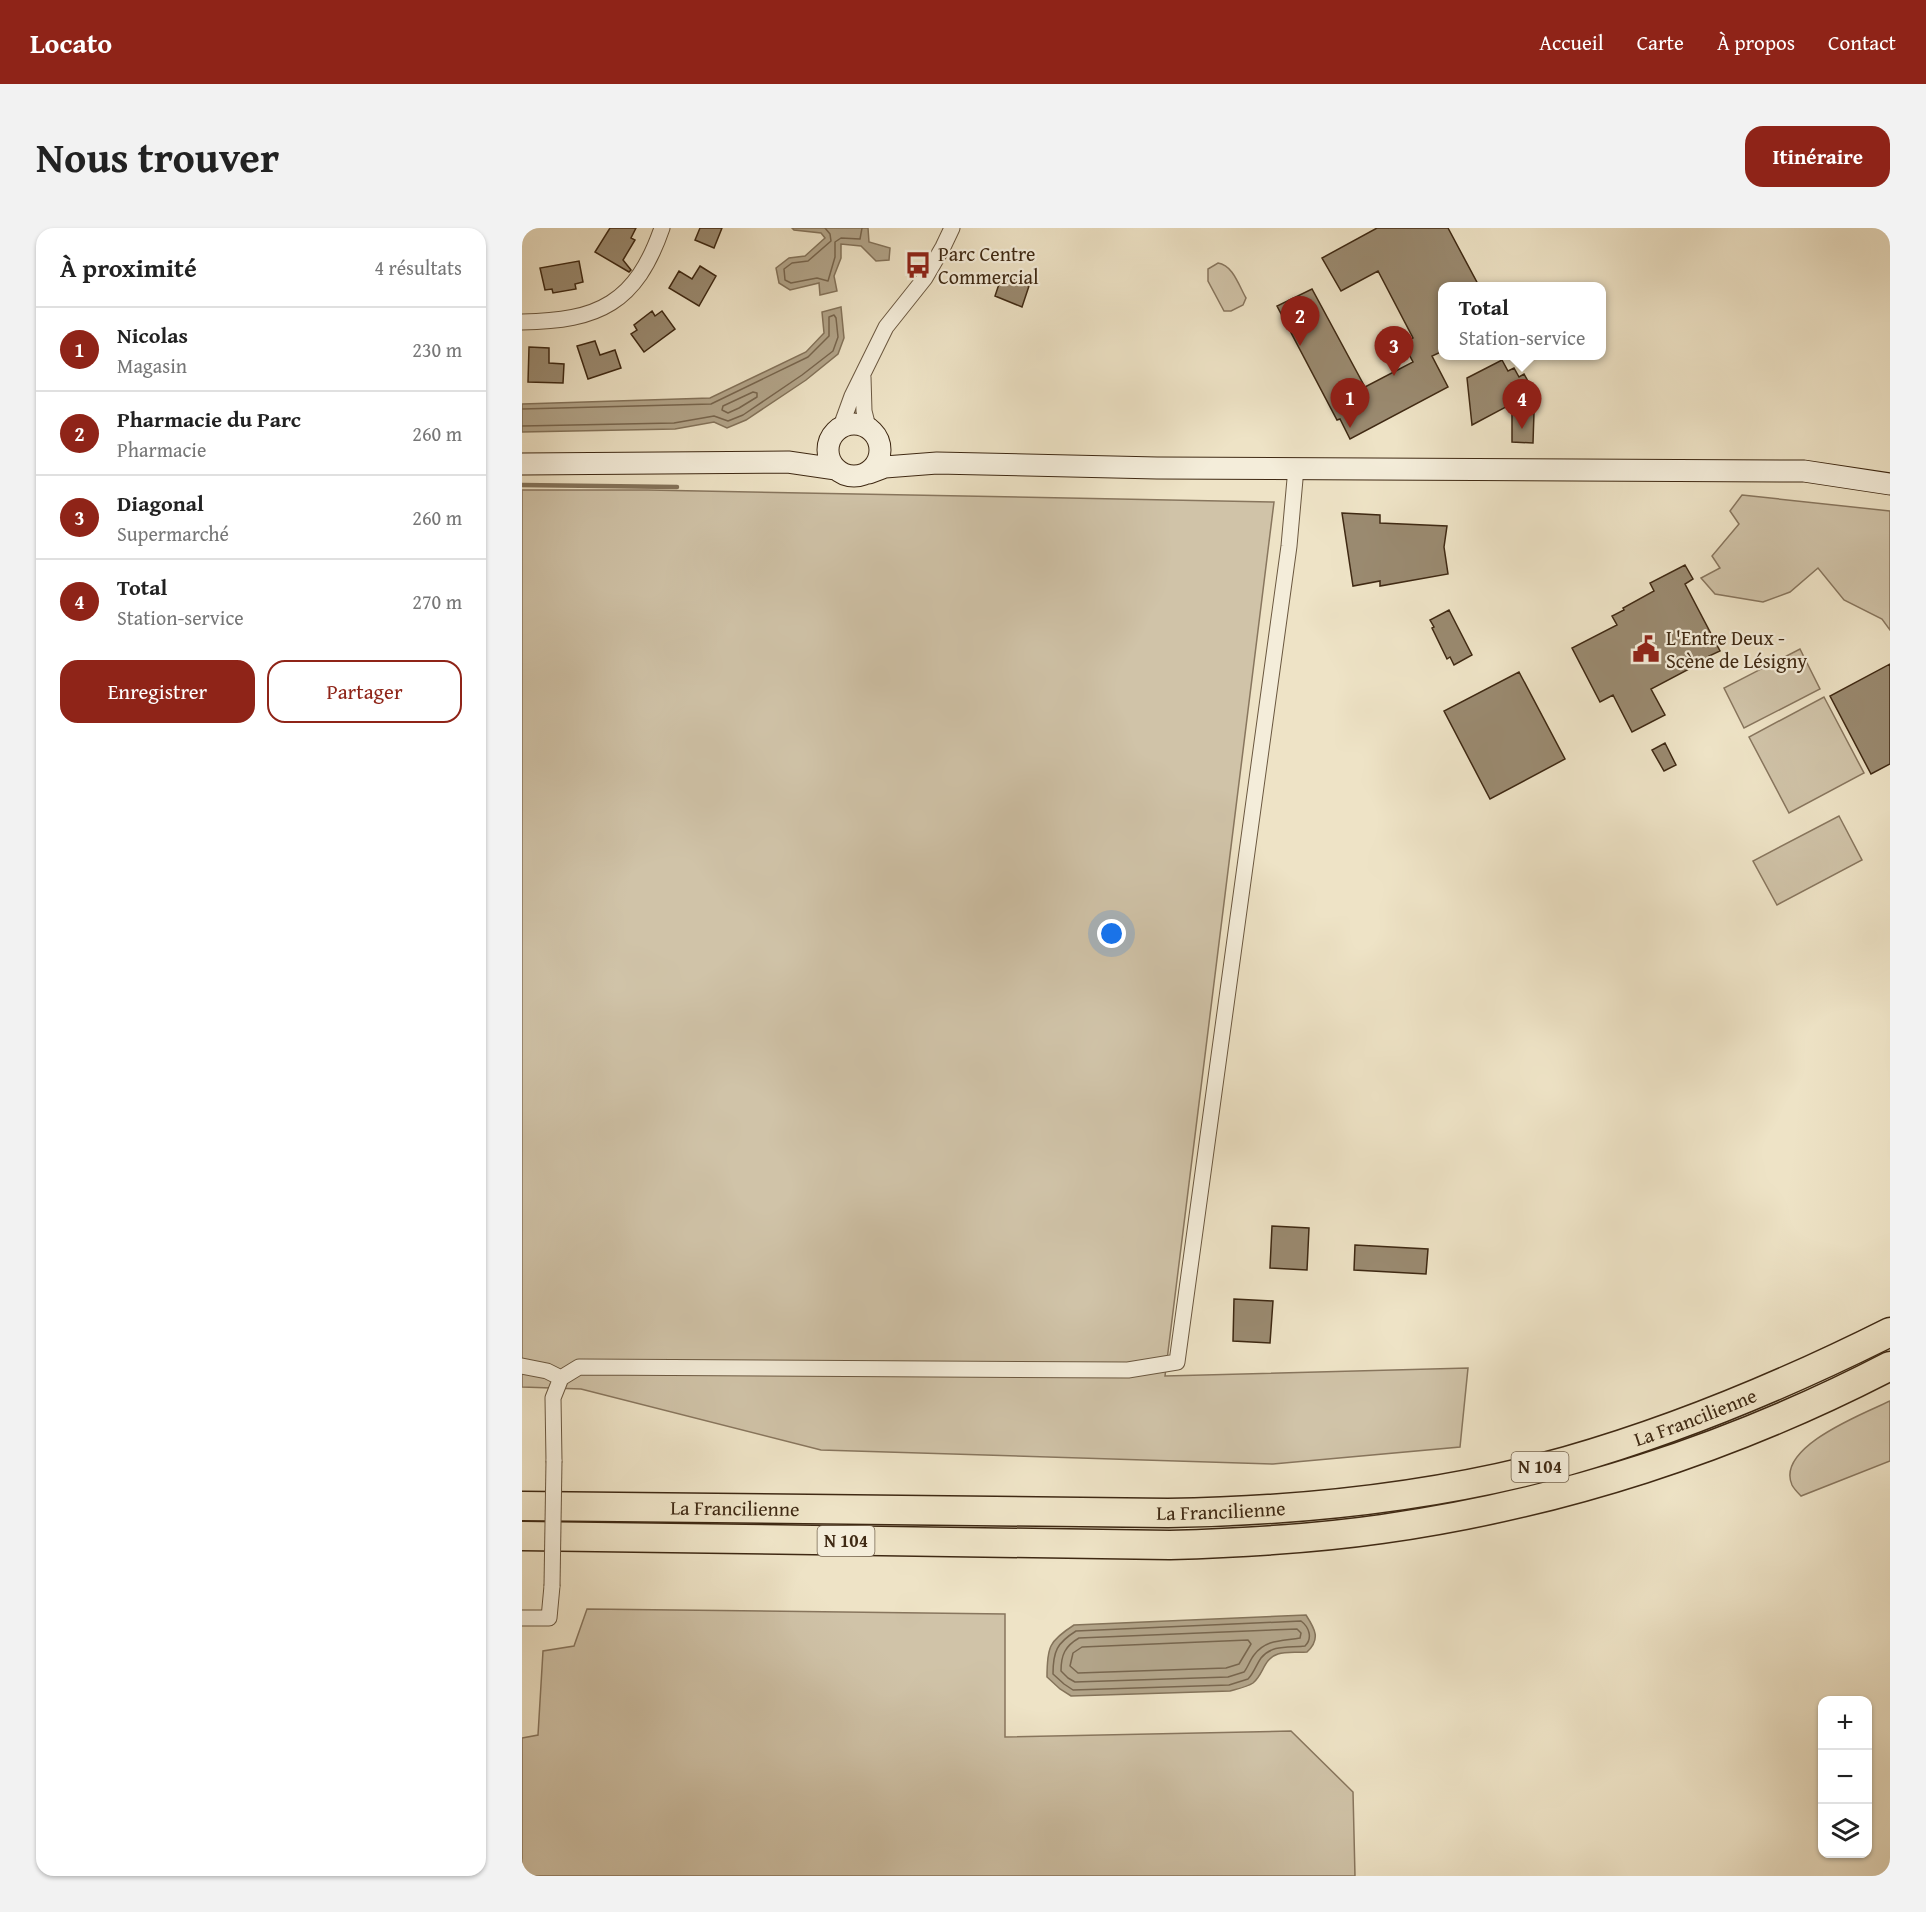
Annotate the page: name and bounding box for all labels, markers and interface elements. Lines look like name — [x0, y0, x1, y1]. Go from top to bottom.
text: Locato — [30, 22, 112, 63]
text: Accueil — [1539, 27, 1604, 58]
text: Carte — [1637, 27, 1684, 58]
text: À propos — [1717, 27, 1795, 58]
text: Contact — [1828, 27, 1896, 58]
text: Nous trouver — [36, 126, 279, 187]
button: Itinéraire — [1745, 126, 1890, 187]
place label: Parc Centre Commercial — [938, 239, 1039, 291]
text: À proximité — [60, 248, 197, 287]
bus stop icon: Parc Centre Commercial — [903, 250, 933, 280]
text: 4 résultats — [374, 253, 462, 282]
popup — [1438, 282, 1606, 360]
text: Total — [1459, 291, 1509, 323]
pin: 2 — [1280, 296, 1320, 346]
text: Nicolas — [117, 319, 188, 351]
text: Station-service — [1459, 323, 1585, 352]
pin: 3 — [1374, 326, 1414, 376]
text: 1 — [74, 335, 85, 364]
text: 230 m — [412, 335, 462, 364]
text: Magasin — [117, 351, 187, 380]
pin: 1 — [1330, 378, 1370, 428]
pin: 4 — [1502, 380, 1542, 429]
text: Pharmacie du Parc — [117, 403, 301, 435]
text: 2 — [74, 419, 85, 448]
text: 260 m — [412, 419, 462, 448]
text: Pharmacie — [117, 435, 206, 464]
text: Diagonal — [117, 487, 204, 519]
text: 3 — [74, 503, 85, 532]
text: 260 m — [412, 503, 462, 532]
text: Supermarché — [117, 519, 229, 548]
text: Total — [117, 571, 167, 603]
text: 4 — [74, 587, 85, 616]
text: 270 m — [412, 587, 462, 616]
text: Station-service — [117, 603, 244, 632]
place label: L'Entre Deux - Scène de Lésigny — [1666, 623, 1807, 675]
public building icon: L'Entre Deux - Scène de Lésigny — [1631, 634, 1661, 664]
button: Enregistrer — [60, 660, 255, 723]
button: Partager — [267, 660, 462, 723]
your location — [1097, 919, 1126, 948]
street label: La Francilienne — [1630, 1380, 1761, 1453]
road number: N 104 — [1512, 1452, 1568, 1482]
street label: La Francilienne — [670, 1493, 800, 1523]
street label: La Francilienne — [1156, 1493, 1286, 1527]
road number: N 104 — [818, 1526, 874, 1556]
map controls — [1818, 1696, 1872, 1858]
button: + — [1818, 1696, 1872, 1750]
button: − — [1818, 1750, 1872, 1804]
button: layers — [1818, 1804, 1872, 1858]

